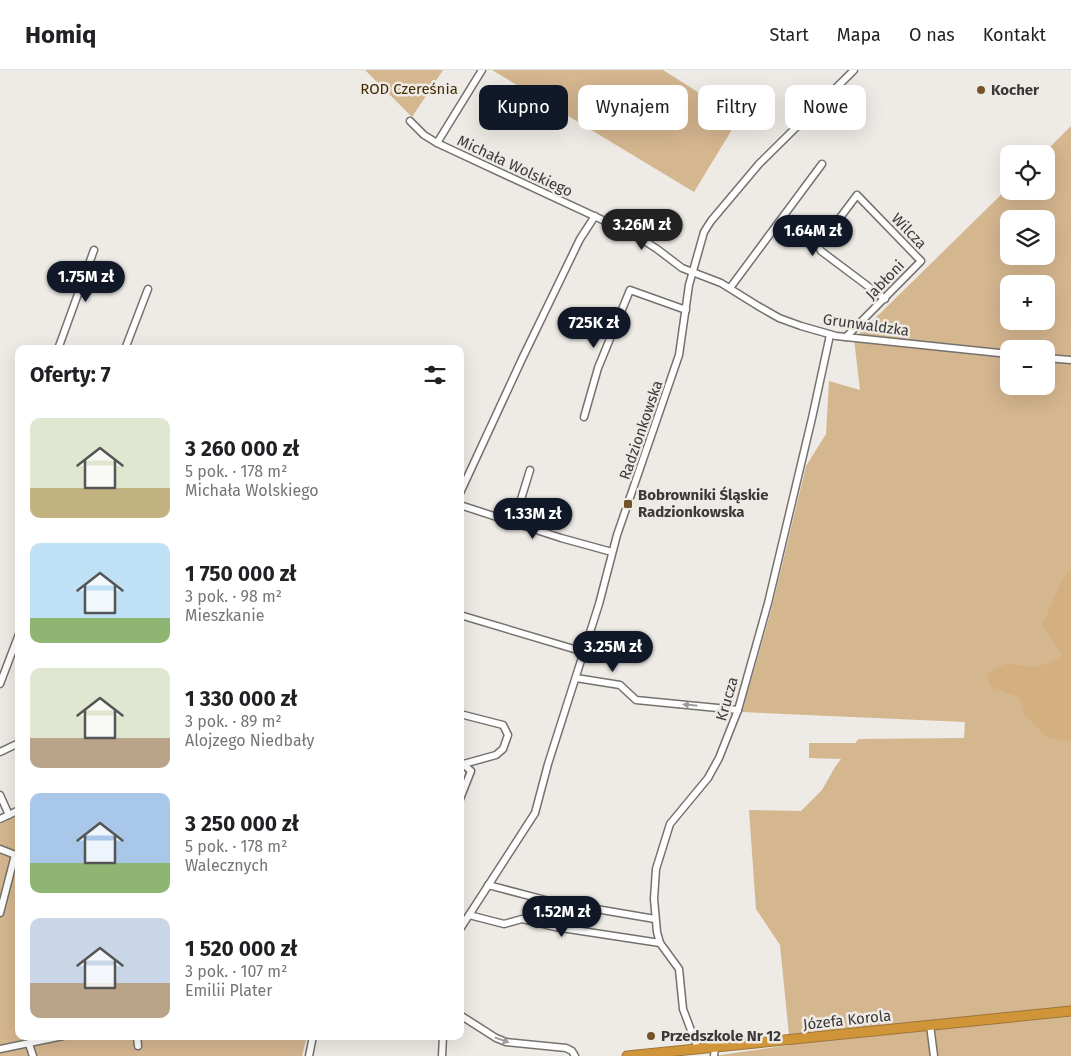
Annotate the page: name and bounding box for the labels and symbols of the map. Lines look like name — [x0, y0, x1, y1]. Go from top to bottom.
park label: ROD Czereśnia — [360, 80, 458, 98]
place label: Kocher — [991, 81, 1040, 99]
marker: Kocher — [975, 84, 987, 96]
street label: Michała Wolskiego — [454, 131, 576, 201]
pin: 3.26M zł — [590, 208, 694, 251]
street label: Wilcza — [888, 209, 930, 253]
pin: 1.64M zł — [761, 214, 865, 257]
street label: Jabłoni — [862, 257, 908, 303]
pin: 1.75M zł — [34, 260, 138, 303]
pin: 725K zł — [548, 306, 640, 349]
street label: Grunwaldzka — [822, 310, 910, 340]
street label: Radzionkowska — [616, 378, 666, 482]
place label: Bobrowniki Śląskie Radzionkowska — [638, 486, 769, 521]
pin: 1.33M zł — [481, 498, 585, 540]
marker: Bobrowniki Śląskie Radzionkowska — [622, 498, 634, 510]
pin: 3.25M zł — [561, 630, 665, 673]
street label: Krucza — [712, 675, 742, 723]
one-way arrow — [681, 701, 697, 709]
pin: 1.52M zł — [510, 896, 614, 938]
street label: Józefa Korola — [802, 1006, 892, 1034]
place label: Przedszkole Nr 12 — [661, 1027, 781, 1045]
marker: Przedszkole Nr 12 — [645, 1030, 657, 1042]
one-way arrow — [494, 1037, 509, 1044]

